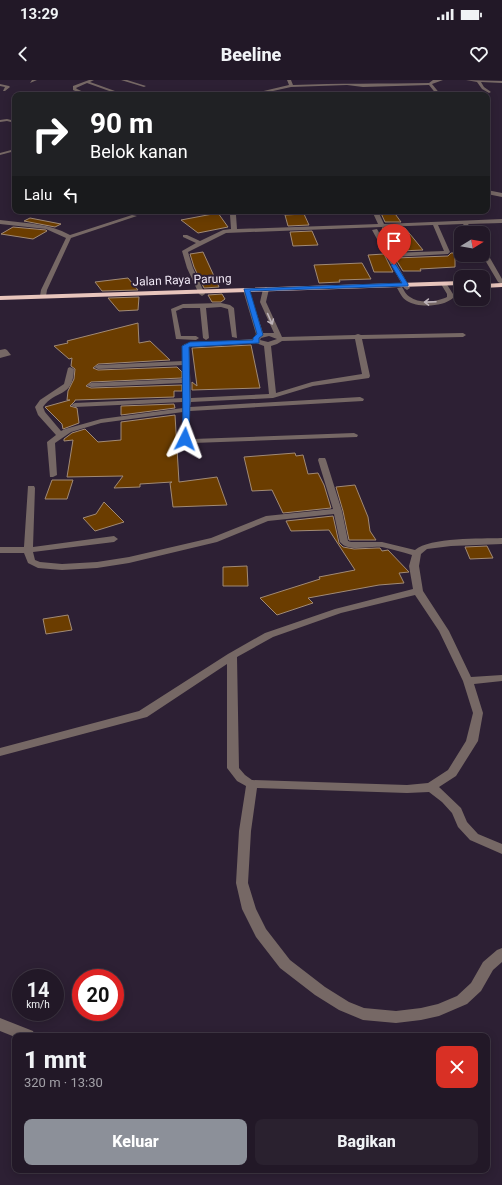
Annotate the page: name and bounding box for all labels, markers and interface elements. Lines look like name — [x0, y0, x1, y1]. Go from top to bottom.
text: 13:29 — [20, 5, 59, 23]
icon: back — [12, 43, 34, 65]
icon: heart — [468, 43, 490, 65]
text: Beeline — [221, 44, 281, 65]
text: 90 m — [90, 107, 153, 140]
icon: right — [24, 108, 76, 160]
text: Belok kanan — [90, 141, 188, 162]
icon: left — [60, 184, 82, 206]
text: Lalu — [24, 186, 52, 204]
pin — [377, 224, 411, 265]
north arrow — [454, 226, 490, 262]
map controls — [454, 226, 490, 306]
icon: arrive — [383, 230, 405, 252]
button: search — [454, 270, 490, 306]
street label: Jalan Raya Parung — [132, 271, 232, 289]
one-way arrow — [424, 298, 437, 306]
one-way arrow — [267, 313, 274, 325]
position arrow — [164, 418, 206, 460]
speed limit sign: 20 — [72, 969, 124, 1021]
text: 14 — [27, 978, 49, 1002]
text: km/h — [26, 999, 50, 1010]
text: 1 mnt — [24, 1046, 86, 1074]
button: close — [436, 1046, 478, 1088]
text: 320 m · 13:30 — [24, 1075, 103, 1090]
button: Keluar — [24, 1119, 247, 1165]
button: Bagikan — [255, 1119, 478, 1165]

